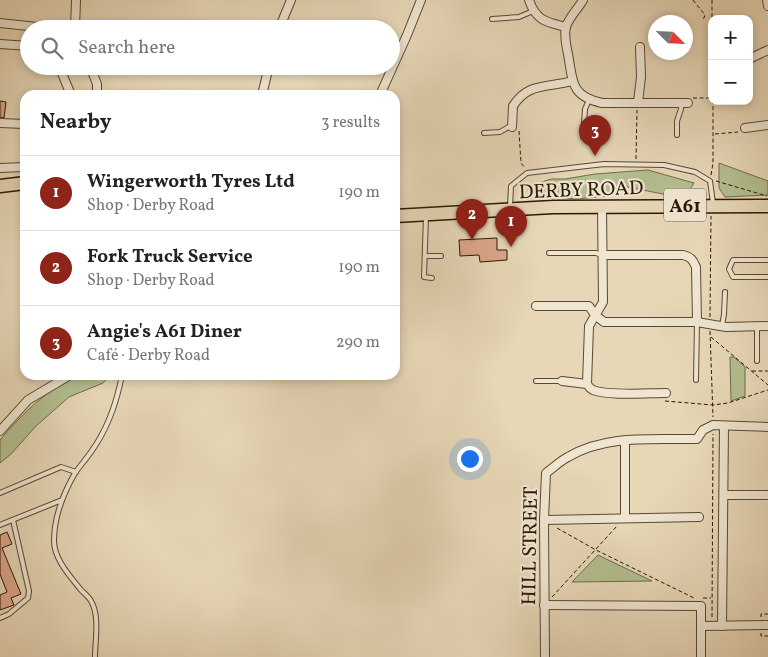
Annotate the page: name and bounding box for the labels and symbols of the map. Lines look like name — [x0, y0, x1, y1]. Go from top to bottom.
north arrow — [648, 15, 693, 60]
pin: 3 — [579, 115, 611, 156]
street label: DERBY ROAD — [518, 175, 644, 207]
road number: A61 — [664, 188, 706, 222]
pin: 2 — [456, 199, 488, 240]
pin: 1 — [495, 206, 527, 247]
your location — [457, 446, 483, 472]
street label: HILL STREET — [516, 486, 546, 606]

